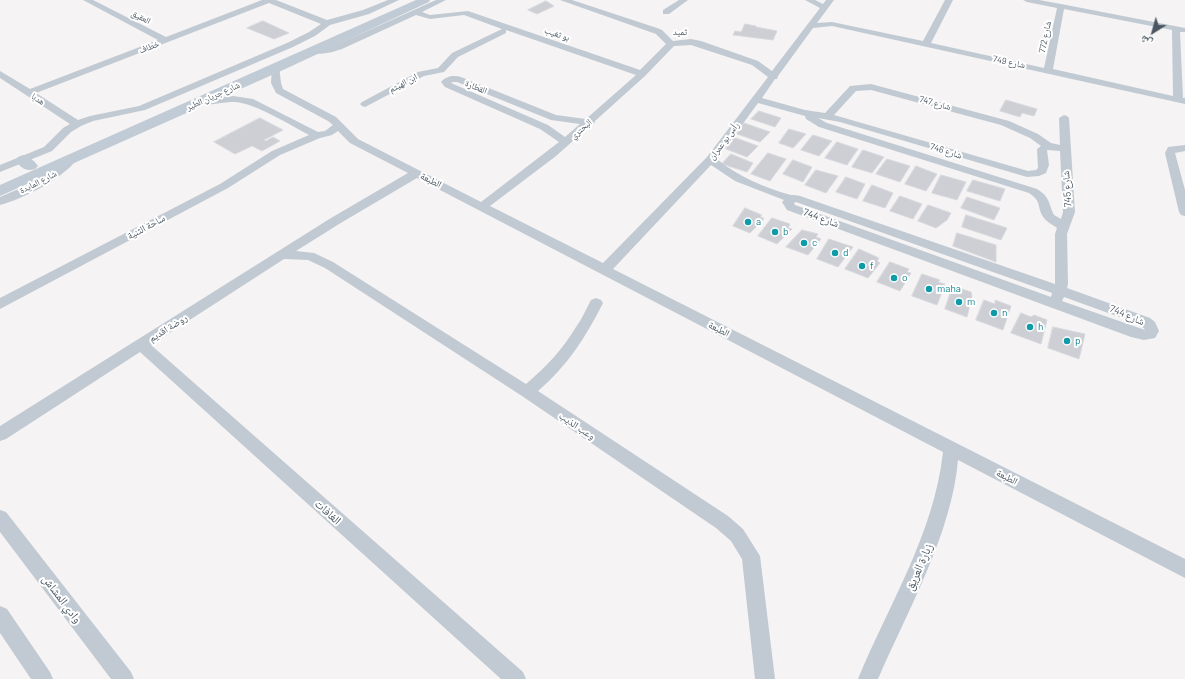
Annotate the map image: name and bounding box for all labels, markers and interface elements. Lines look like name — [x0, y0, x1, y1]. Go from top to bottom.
street label: العقيق — [130, 8, 152, 26]
north arrow — [1133, 12, 1173, 52]
street label: شارع 772 — [1037, 20, 1053, 54]
street label: بو ثغيب — [543, 25, 571, 43]
street label: ثميد — [673, 26, 687, 38]
text: ش — [1137, 33, 1154, 51]
street label: خطاف — [137, 38, 161, 56]
street label: شارع 749 — [992, 53, 1026, 71]
street label: ابن الهيثم — [387, 71, 419, 95]
street label: القطارة — [463, 78, 489, 96]
street label: شارع جريان الطير — [185, 79, 241, 113]
street label: هدبا — [29, 91, 47, 107]
street label: شارع 747 — [918, 94, 952, 112]
street label: البحتري — [568, 117, 594, 141]
street label: رأس بو عمران — [706, 120, 742, 162]
street label: شارع 746 — [929, 141, 963, 161]
street label: شارع المايدة — [18, 168, 58, 196]
street label: الطبعة — [418, 170, 444, 190]
street label: شارع 745 — [1060, 170, 1074, 208]
street label: شارع 744 — [802, 206, 840, 230]
street label: ساحة الثنية — [125, 212, 167, 242]
place label: a — [756, 216, 761, 228]
marker: a — [743, 217, 753, 227]
place label: b — [783, 226, 788, 238]
marker: b — [770, 227, 780, 237]
place label: c — [812, 237, 817, 249]
marker: c — [799, 238, 809, 248]
place label: d — [843, 247, 848, 259]
marker: d — [830, 248, 840, 258]
place label: f — [870, 260, 874, 272]
marker: f — [857, 261, 867, 271]
place label: o — [902, 272, 907, 284]
marker: o — [889, 273, 899, 283]
place label: maha — [937, 283, 961, 295]
marker: maha — [924, 284, 934, 294]
place label: m — [967, 296, 975, 308]
marker: m — [954, 297, 964, 307]
street label: شارع 744 — [1108, 302, 1146, 328]
place label: n — [1002, 307, 1007, 319]
marker: n — [989, 308, 999, 318]
street label: روضة اقديم — [147, 312, 189, 344]
street label: الطبعة — [706, 319, 732, 339]
place label: h — [1038, 321, 1043, 333]
marker: h — [1025, 322, 1035, 332]
place label: p — [1075, 335, 1081, 347]
marker: p — [1062, 336, 1072, 346]
street label: وعب الذيب — [557, 410, 597, 442]
street label: الطبعة — [994, 467, 1020, 487]
street label: الغافات — [312, 496, 344, 528]
street label: زبارة العريق — [902, 541, 936, 593]
street label: وادي المشاش — [39, 572, 85, 626]

